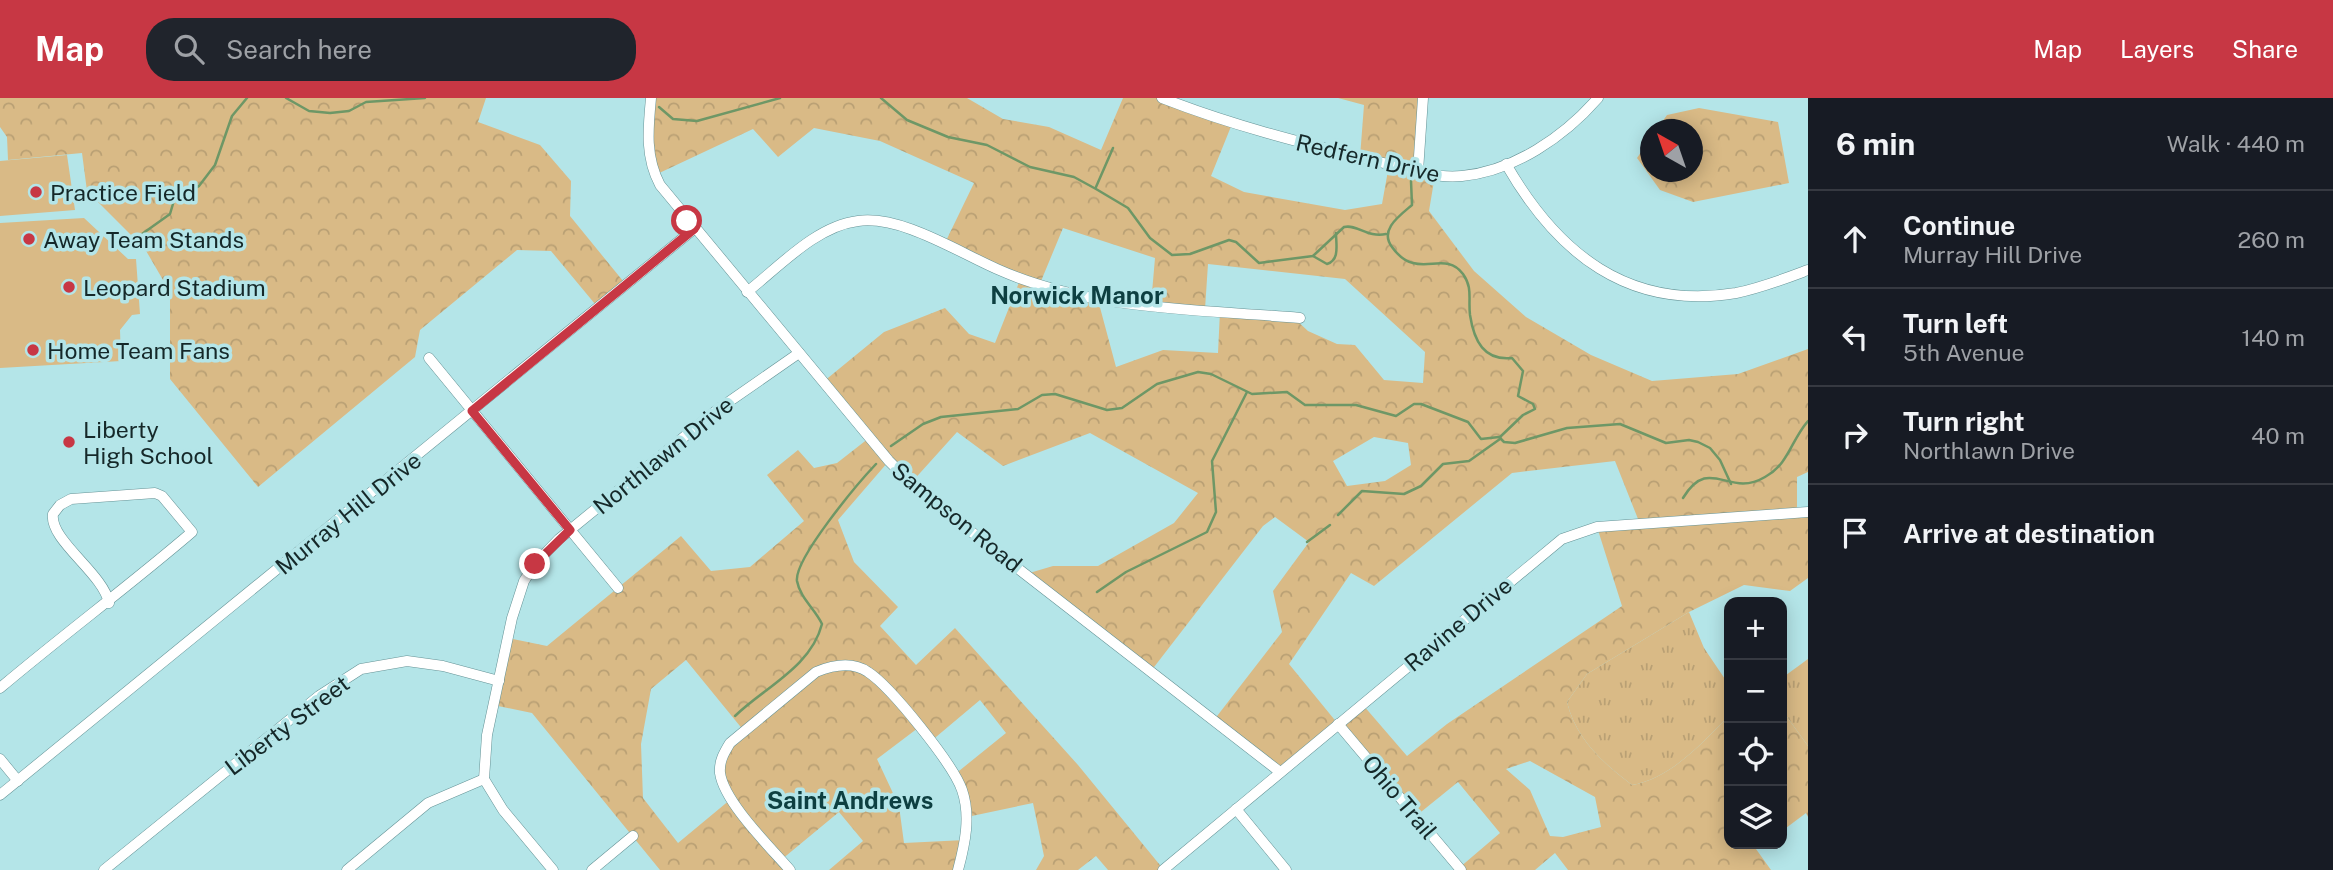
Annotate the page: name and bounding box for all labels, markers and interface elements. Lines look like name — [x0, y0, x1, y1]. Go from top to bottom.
search box — [146, 18, 636, 81]
text: Map — [35, 30, 104, 68]
icon: search — [170, 30, 208, 68]
text: Search here — [226, 34, 372, 65]
text: Map — [2033, 35, 2082, 63]
text: Layers — [2120, 35, 2194, 63]
text: Share — [2232, 35, 2298, 63]
north arrow — [1640, 119, 1703, 182]
text: 6 min — [1836, 126, 1915, 162]
street label: Redfern Drive — [1293, 128, 1443, 188]
text: Walk · 440 m — [2167, 130, 2305, 157]
place label: Practice Field — [50, 179, 196, 206]
marker: Practice Field — [28, 184, 44, 200]
route start — [671, 205, 702, 236]
text: Continue — [1903, 210, 2015, 241]
icon: ahead — [1836, 220, 1874, 258]
place label: Away Team Stands — [43, 226, 244, 253]
text: 260 m — [2238, 226, 2305, 253]
marker: Away Team Stands — [21, 231, 37, 247]
text: Murray Hill Drive — [1903, 241, 2082, 268]
place label: Leopard Stadium — [83, 274, 266, 301]
marker: Leopard Stadium — [61, 279, 77, 295]
district label: Norwick Manor — [990, 281, 1164, 309]
text: Turn left — [1903, 308, 2008, 339]
icon: left — [1836, 318, 1874, 356]
text: 140 m — [2242, 324, 2305, 351]
place label: Home Team Fans — [47, 337, 230, 364]
text: 5th Avenue — [1903, 339, 2025, 366]
marker: Home Team Fans — [25, 342, 41, 358]
street label: Northlawn Drive — [588, 390, 738, 520]
text: Turn right — [1903, 406, 2025, 437]
place label: Liberty High School — [83, 416, 213, 469]
icon: right — [1836, 416, 1874, 454]
text: 40 m — [2251, 422, 2305, 449]
marker: Liberty High School — [61, 434, 77, 450]
text: Northlawn Drive — [1903, 437, 2075, 464]
street label: Murray Hill Drive — [270, 446, 426, 580]
street label: Sampson Road — [887, 456, 1027, 578]
icon: arrive — [1836, 514, 1874, 552]
text: Arrive at destination — [1903, 518, 2155, 549]
route end — [519, 548, 550, 579]
street label: Ravine Drive — [1399, 571, 1517, 677]
map controls — [1724, 597, 1787, 849]
button: + — [1724, 597, 1787, 660]
button: − — [1724, 660, 1787, 723]
street label: Liberty Street — [220, 670, 354, 780]
button: locate — [1724, 723, 1787, 786]
street label: Ohio Trail — [1357, 750, 1443, 844]
district label: Saint Andrews — [767, 786, 933, 814]
button: layers — [1724, 786, 1787, 849]

